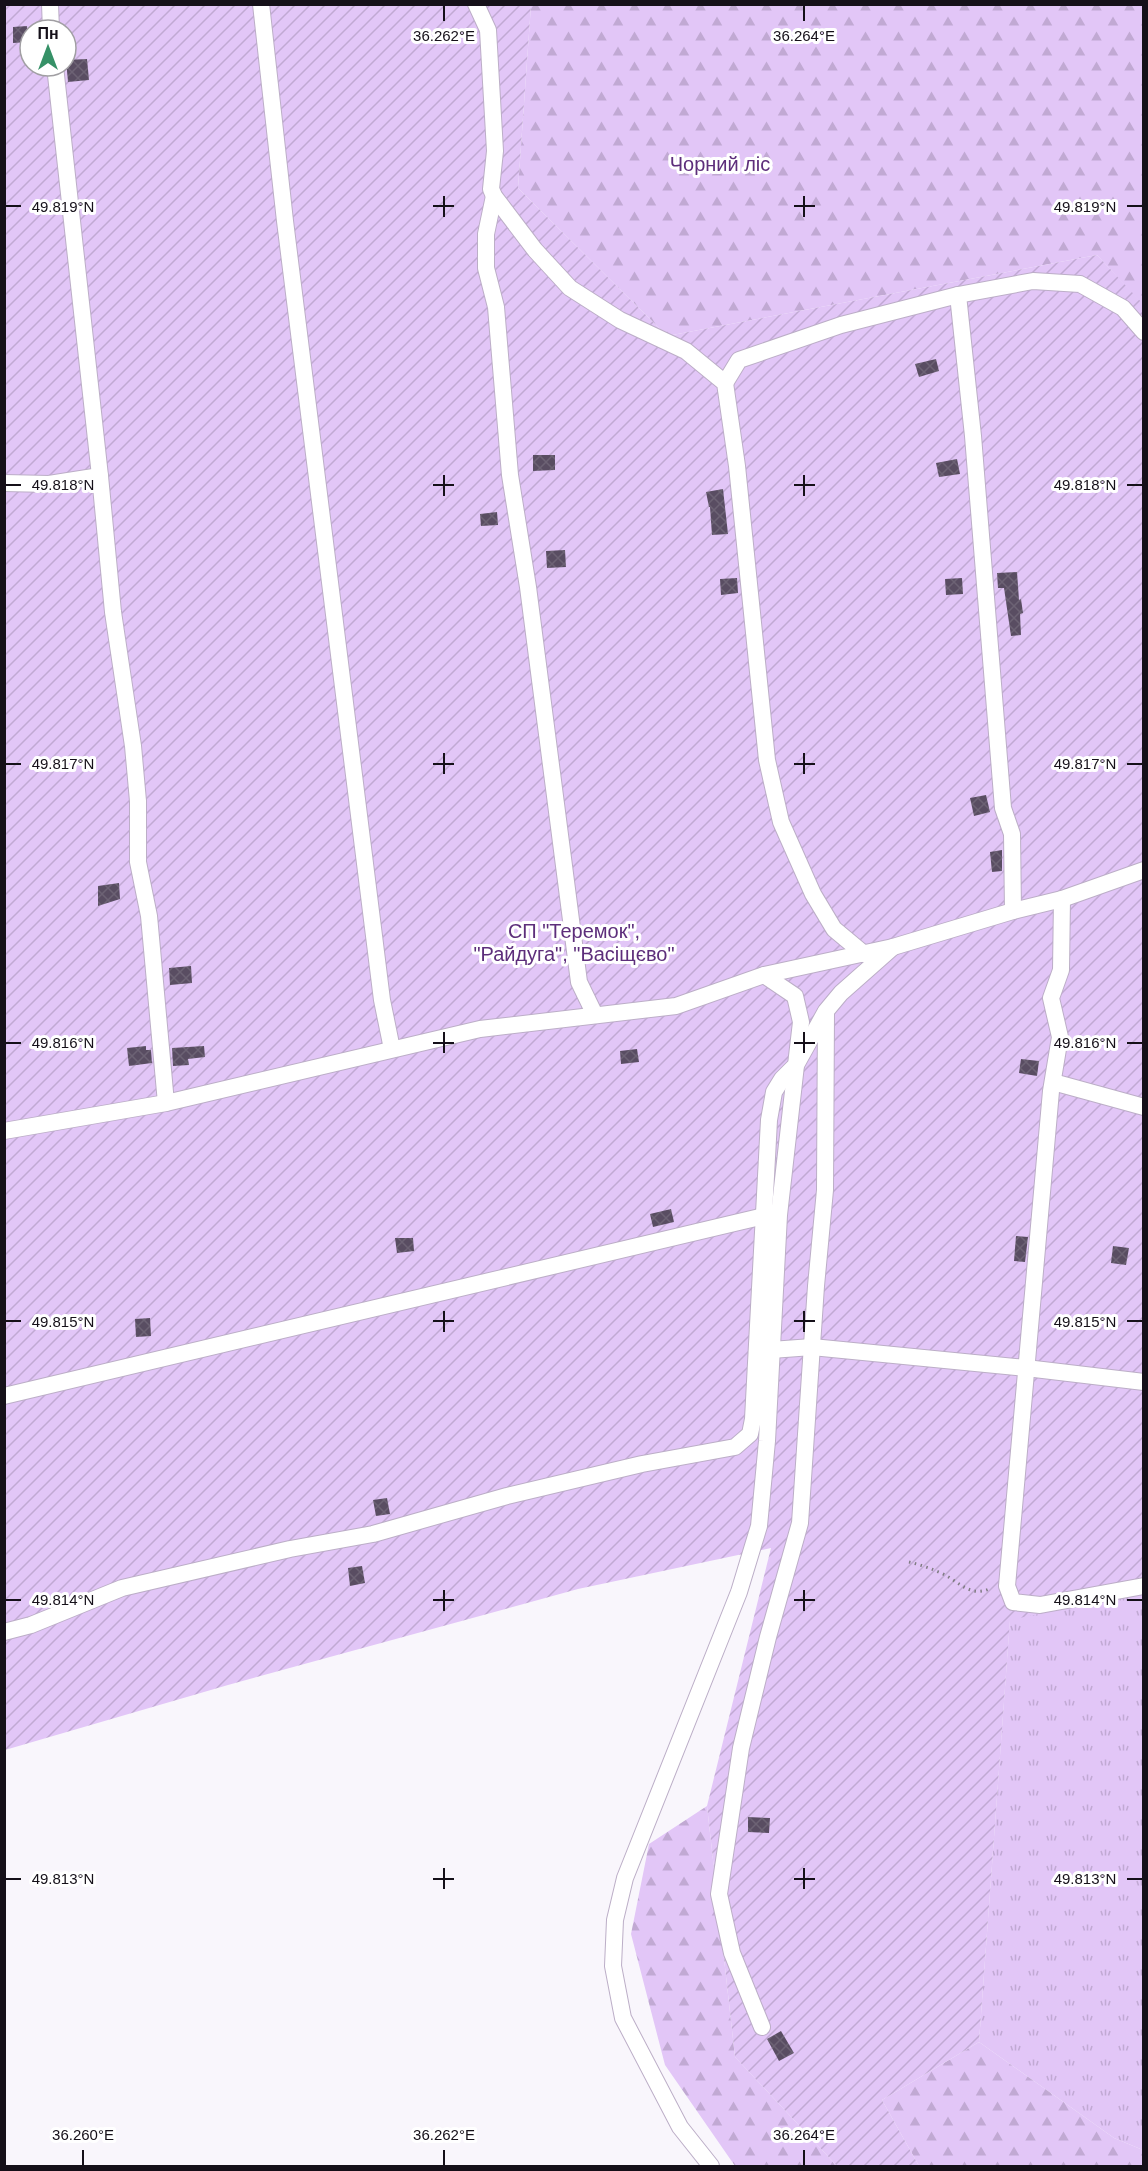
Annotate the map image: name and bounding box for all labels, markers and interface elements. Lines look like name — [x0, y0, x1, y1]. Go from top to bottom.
north arrow — [18, 18, 78, 78]
text: Пн — [37, 25, 59, 42]
text: 36.262°E — [413, 27, 475, 44]
text: 36.264°E — [773, 27, 835, 44]
park label: Чорний ліс — [670, 153, 770, 175]
text: 49.819°N — [32, 198, 94, 215]
text: 49.819°N — [1054, 198, 1116, 215]
text: 49.818°N — [32, 476, 94, 493]
text: 49.818°N — [1054, 476, 1116, 493]
text: 49.817°N — [32, 755, 94, 772]
text: 49.817°N — [1054, 755, 1116, 772]
park label: СП "Теремок", "Райдуга", "Васіщєво" — [473, 920, 675, 965]
text: 49.816°N — [32, 1034, 94, 1051]
text: 49.816°N — [1054, 1034, 1116, 1051]
text: 49.815°N — [32, 1313, 94, 1330]
text: 49.815°N — [1054, 1313, 1116, 1330]
text: 49.814°N — [32, 1591, 94, 1608]
text: 49.814°N — [1054, 1591, 1116, 1608]
text: 49.813°N — [32, 1870, 94, 1887]
text: 49.813°N — [1054, 1870, 1116, 1887]
text: 36.260°E — [52, 2126, 114, 2143]
text: 36.262°E — [413, 2126, 475, 2143]
text: 36.264°E — [773, 2126, 835, 2143]

